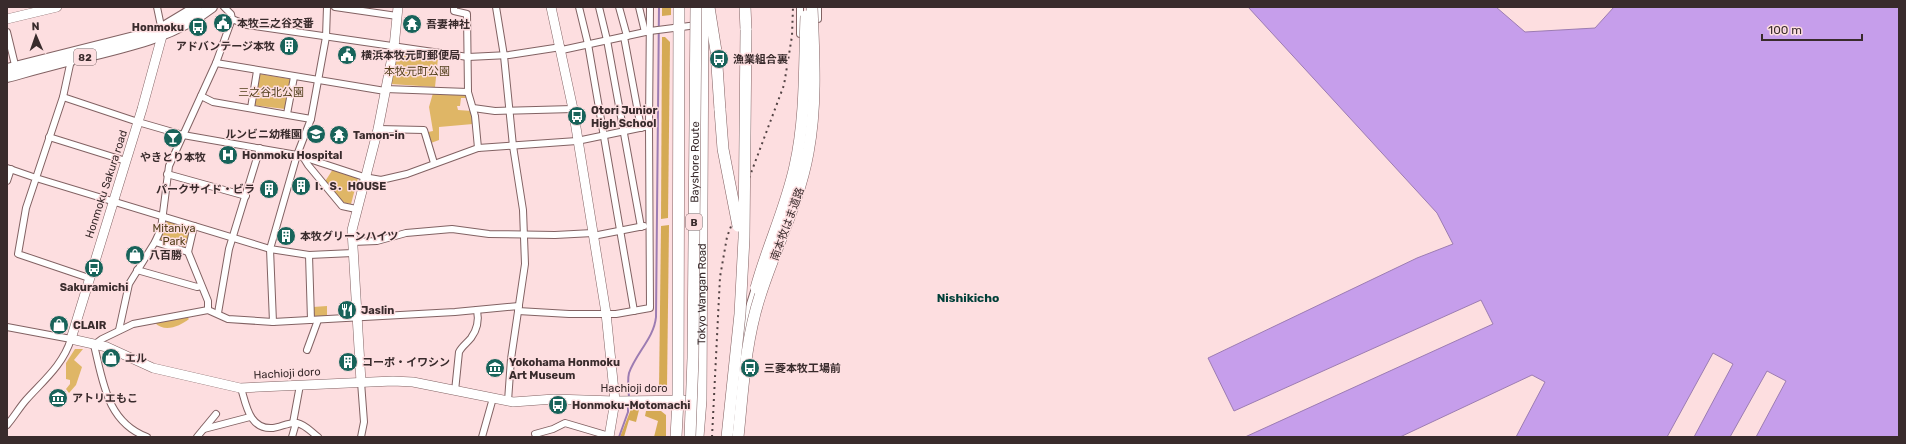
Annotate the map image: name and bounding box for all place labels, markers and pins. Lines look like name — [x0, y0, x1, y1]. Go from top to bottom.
public building icon: 本牧三之谷交番 — [212, 12, 234, 34]
temple icon: 吾妻神社 — [401, 13, 423, 35]
bus stop icon: Honmoku — [187, 16, 209, 38]
place label: 本牧三之谷交番 — [237, 17, 314, 30]
place label: 吾妻神社 — [426, 18, 470, 31]
place label: Honmoku — [132, 21, 184, 34]
building icon: アドバンテージ本牧 — [278, 35, 300, 57]
place label: アドバンテージ本牧 — [176, 40, 275, 53]
public building icon: 横浜本牧元町郵便局 — [336, 44, 358, 66]
bus stop icon: 漁業組合裏 — [708, 48, 730, 70]
place label: 横浜本牧元町郵便局 — [361, 49, 460, 62]
place label: 漁業組合裏 — [733, 53, 788, 66]
place label: Otori Junior High School — [591, 104, 658, 130]
bus stop icon: Otori Junior High School — [566, 105, 588, 127]
school or university icon: ルンビニ幼稚園 — [305, 123, 327, 145]
temple icon: Tamon-in — [328, 124, 350, 146]
bar icon: やきとり本牧 — [162, 127, 184, 149]
place label: ルンビニ幼稚園 — [225, 128, 302, 141]
place label: Tamon-in — [353, 129, 405, 142]
hospital icon: Honmoku Hospital — [217, 144, 239, 166]
place label: Honmoku Hospital — [242, 149, 342, 162]
place label: やきとり本牧 — [140, 151, 206, 164]
building icon: I．S．HOUSE — [290, 175, 312, 197]
building icon: パークサイド・ビラ — [258, 178, 280, 200]
place label: I．S．HOUSE — [315, 180, 386, 193]
place label: パークサイド・ビラ — [156, 183, 255, 196]
building icon: 本牧グリーンハイツ — [275, 225, 297, 247]
place label: 本牧グリーンハイツ — [300, 230, 398, 243]
shop icon: 八百勝 — [124, 244, 146, 266]
place label: 八百勝 — [149, 249, 182, 262]
bus stop icon: Sakuramichi — [83, 257, 105, 279]
place label: Sakuramichi — [60, 281, 128, 294]
restaurant icon: Jaslin — [336, 299, 358, 321]
place label: Jaslin — [361, 304, 394, 317]
shop icon: CLAIR — [48, 314, 70, 336]
place label: CLAIR — [73, 319, 107, 332]
shop icon: エル — [100, 347, 122, 369]
building icon: コーポ・イワシン — [337, 351, 359, 373]
place label: エル — [125, 352, 147, 365]
place label: コーポ・イワシン — [362, 356, 450, 369]
place label: Yokohama Honmoku Art Museum — [509, 356, 620, 382]
museum icon: Yokohama Honmoku Art Museum — [484, 357, 506, 379]
bus stop icon: 三菱本牧工場前 — [739, 357, 761, 379]
place label: 三菱本牧工場前 — [764, 362, 841, 375]
museum icon: アトリエもこ — [47, 387, 69, 409]
place label: アトリエもこ — [72, 392, 138, 405]
bus stop icon: Honmoku-Motomachi — [547, 394, 569, 416]
place label: Honmoku-Motomachi — [572, 399, 690, 412]

